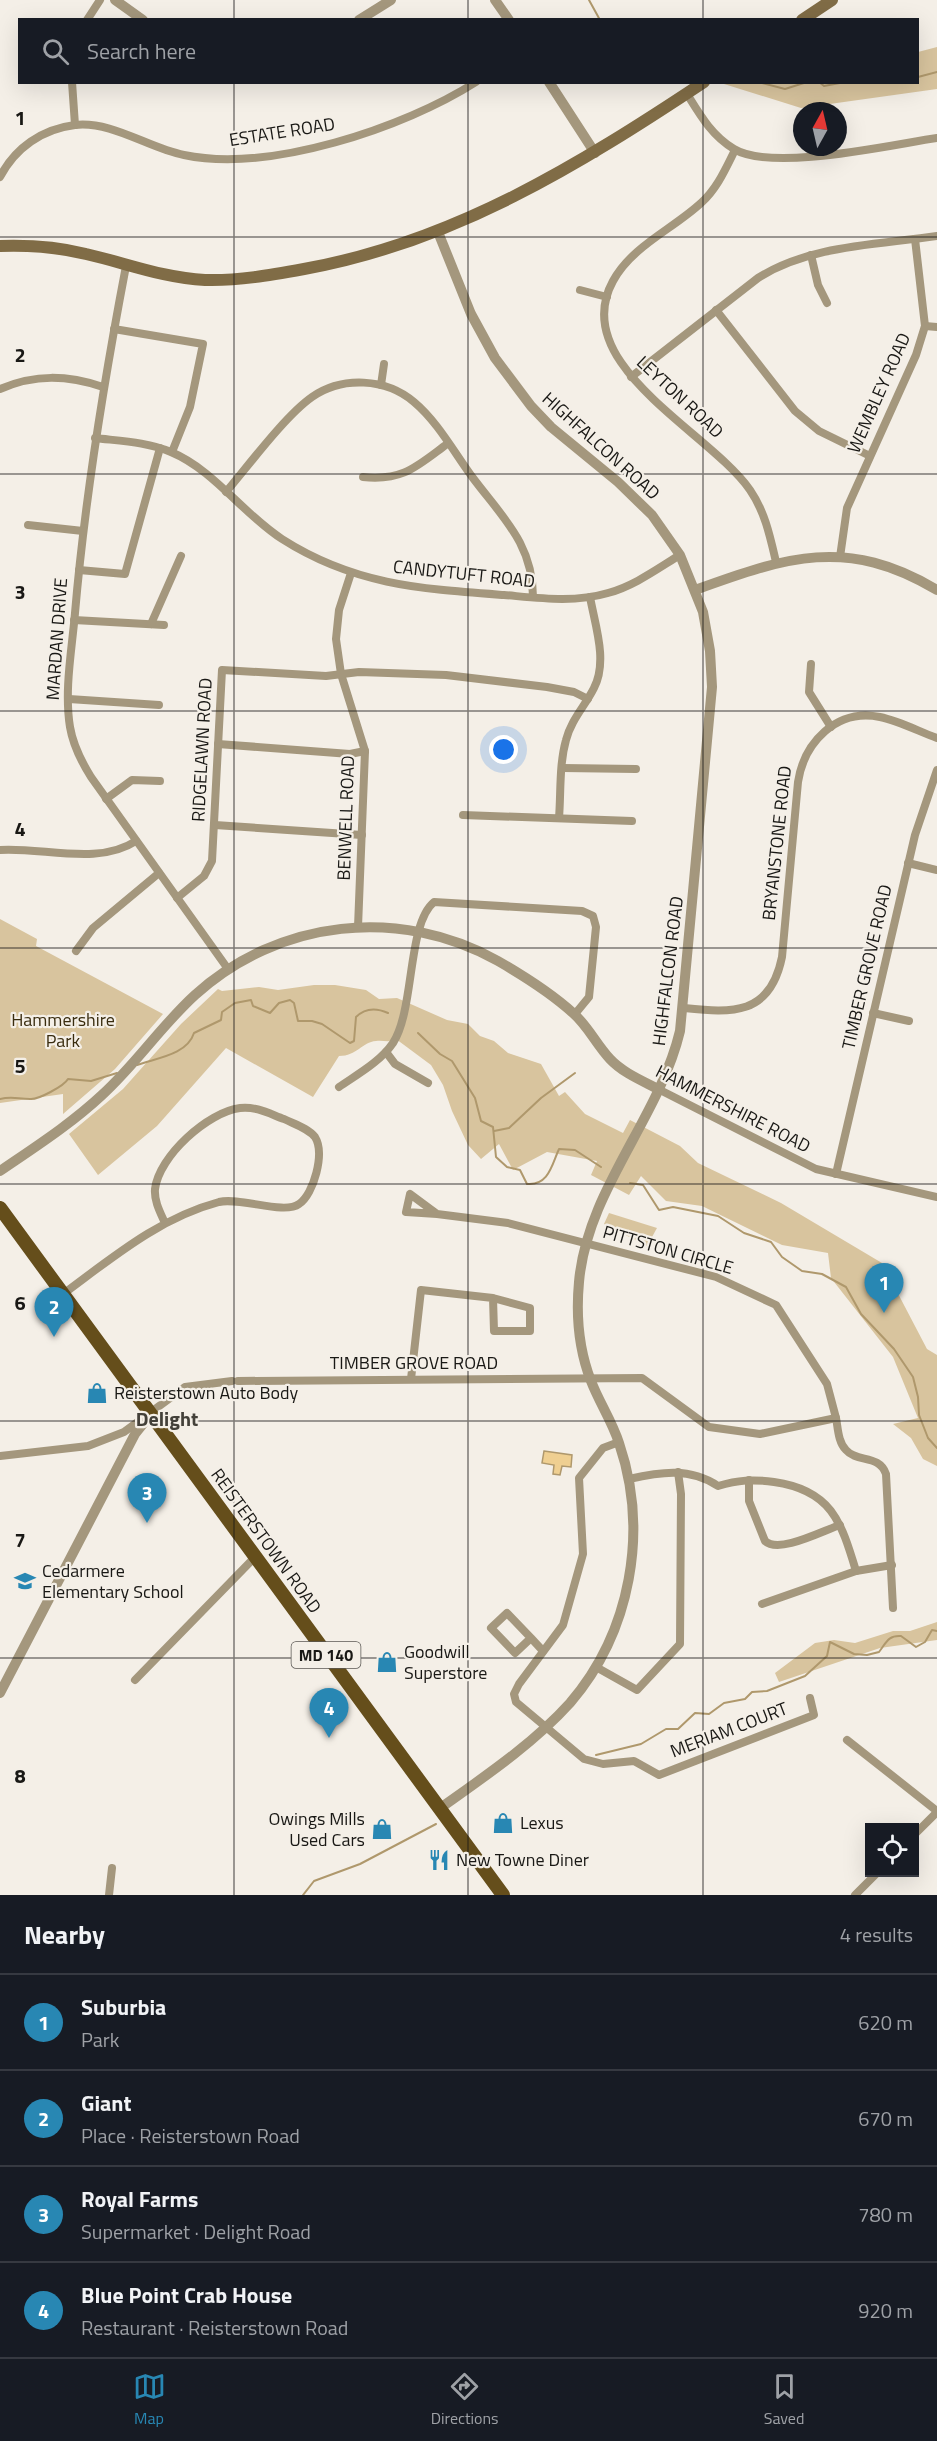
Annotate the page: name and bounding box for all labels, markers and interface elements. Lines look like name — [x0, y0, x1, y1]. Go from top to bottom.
search box — [18, 18, 919, 84]
text: Search here — [87, 34, 196, 68]
icon: search — [39, 35, 72, 68]
text: 1 — [14, 102, 26, 133]
north arrow — [793, 102, 847, 156]
street label: ESTATE ROAD — [227, 110, 337, 153]
street label: WEMBLEY ROAD — [840, 328, 917, 457]
text: 2 — [14, 339, 26, 370]
street label: LEYTON ROAD — [631, 349, 730, 444]
street label: HIGHFALCON ROAD — [536, 385, 666, 506]
street label: CANDYTUFT ROAD — [392, 553, 536, 594]
text: 3 — [14, 576, 26, 607]
street label: MARDAN DRIVE — [39, 577, 74, 701]
street label: RIDGELAWN ROAD — [184, 677, 219, 823]
your location — [489, 735, 518, 764]
street label: BENWELL ROAD — [330, 755, 361, 881]
street label: BRYANSTONE ROAD — [755, 764, 798, 922]
text: 4 — [14, 813, 26, 844]
street label: TIMBER GROVE ROAD — [834, 882, 899, 1052]
street label: HIGHFALCON ROAD — [645, 895, 690, 1047]
park label: Hammershire Park — [11, 1006, 115, 1054]
text: 5 — [14, 1050, 26, 1081]
street label: HAMMERSHIRE ROAD — [651, 1058, 815, 1159]
street label: PITTSTON CIRCLE — [600, 1218, 737, 1281]
pin: 1 — [864, 1264, 904, 1313]
text: 6 — [14, 1287, 26, 1318]
pin: 2 — [34, 1288, 74, 1337]
street label: TIMBER GROVE ROAD — [330, 1349, 498, 1376]
place label: Reisterstown Auto Body — [114, 1379, 299, 1406]
shop icon: Reisterstown Auto Body — [85, 1381, 109, 1405]
district label: Delight — [136, 1403, 198, 1434]
street label: REISTERSTOWN ROAD — [204, 1463, 328, 1619]
pin: 3 — [128, 1474, 166, 1523]
text: 7 — [14, 1524, 26, 1555]
place label: Cedarmere Elementary School — [42, 1557, 184, 1605]
school or university icon: Cedarmere Elementary School — [13, 1569, 37, 1593]
place label: Goodwill Superstore — [404, 1638, 487, 1686]
road number: MD 140 — [292, 1642, 360, 1668]
shop icon: Goodwill Superstore — [375, 1650, 399, 1674]
pin: 4 — [310, 1688, 348, 1738]
street label: MERIAM COURT — [666, 1695, 792, 1764]
text: 8 — [14, 1760, 26, 1791]
place label: Owings Mills Used Cars — [268, 1805, 365, 1853]
place label: Lexus — [520, 1809, 564, 1836]
shop icon: Lexus — [491, 1811, 515, 1835]
shop icon: Owings Mills Used Cars — [370, 1817, 394, 1841]
map controls — [865, 1823, 919, 1877]
button: locate — [865, 1823, 919, 1877]
place label: New Towne Diner — [456, 1846, 589, 1873]
restaurant icon: New Towne Diner — [427, 1848, 451, 1872]
text: Nearby — [24, 1915, 105, 1954]
text: 4 results — [840, 1919, 913, 1950]
text: Suburbia — [81, 1990, 166, 2024]
text: 1 — [38, 2007, 49, 2038]
text: 620 m — [858, 2007, 913, 2038]
text: Park — [81, 2024, 119, 2055]
text: Giant — [81, 2086, 132, 2120]
text: 2 — [38, 2103, 49, 2134]
text: 670 m — [858, 2103, 913, 2134]
text: Place · Reisterstown Road — [81, 2120, 300, 2151]
text: Royal Farms — [81, 2182, 198, 2216]
text: 3 — [38, 2199, 49, 2230]
text: 780 m — [858, 2199, 913, 2230]
text: Supermarket · Delight Road — [81, 2216, 311, 2247]
text: Blue Point Crab House — [81, 2278, 292, 2312]
text: 4 — [38, 2295, 49, 2326]
text: 920 m — [858, 2295, 913, 2326]
text: Restaurant · Reisterstown Road — [81, 2312, 348, 2343]
tab: Map — [133, 2370, 166, 2430]
tab: Directions — [431, 2370, 499, 2430]
tab: Saved — [764, 2370, 804, 2430]

